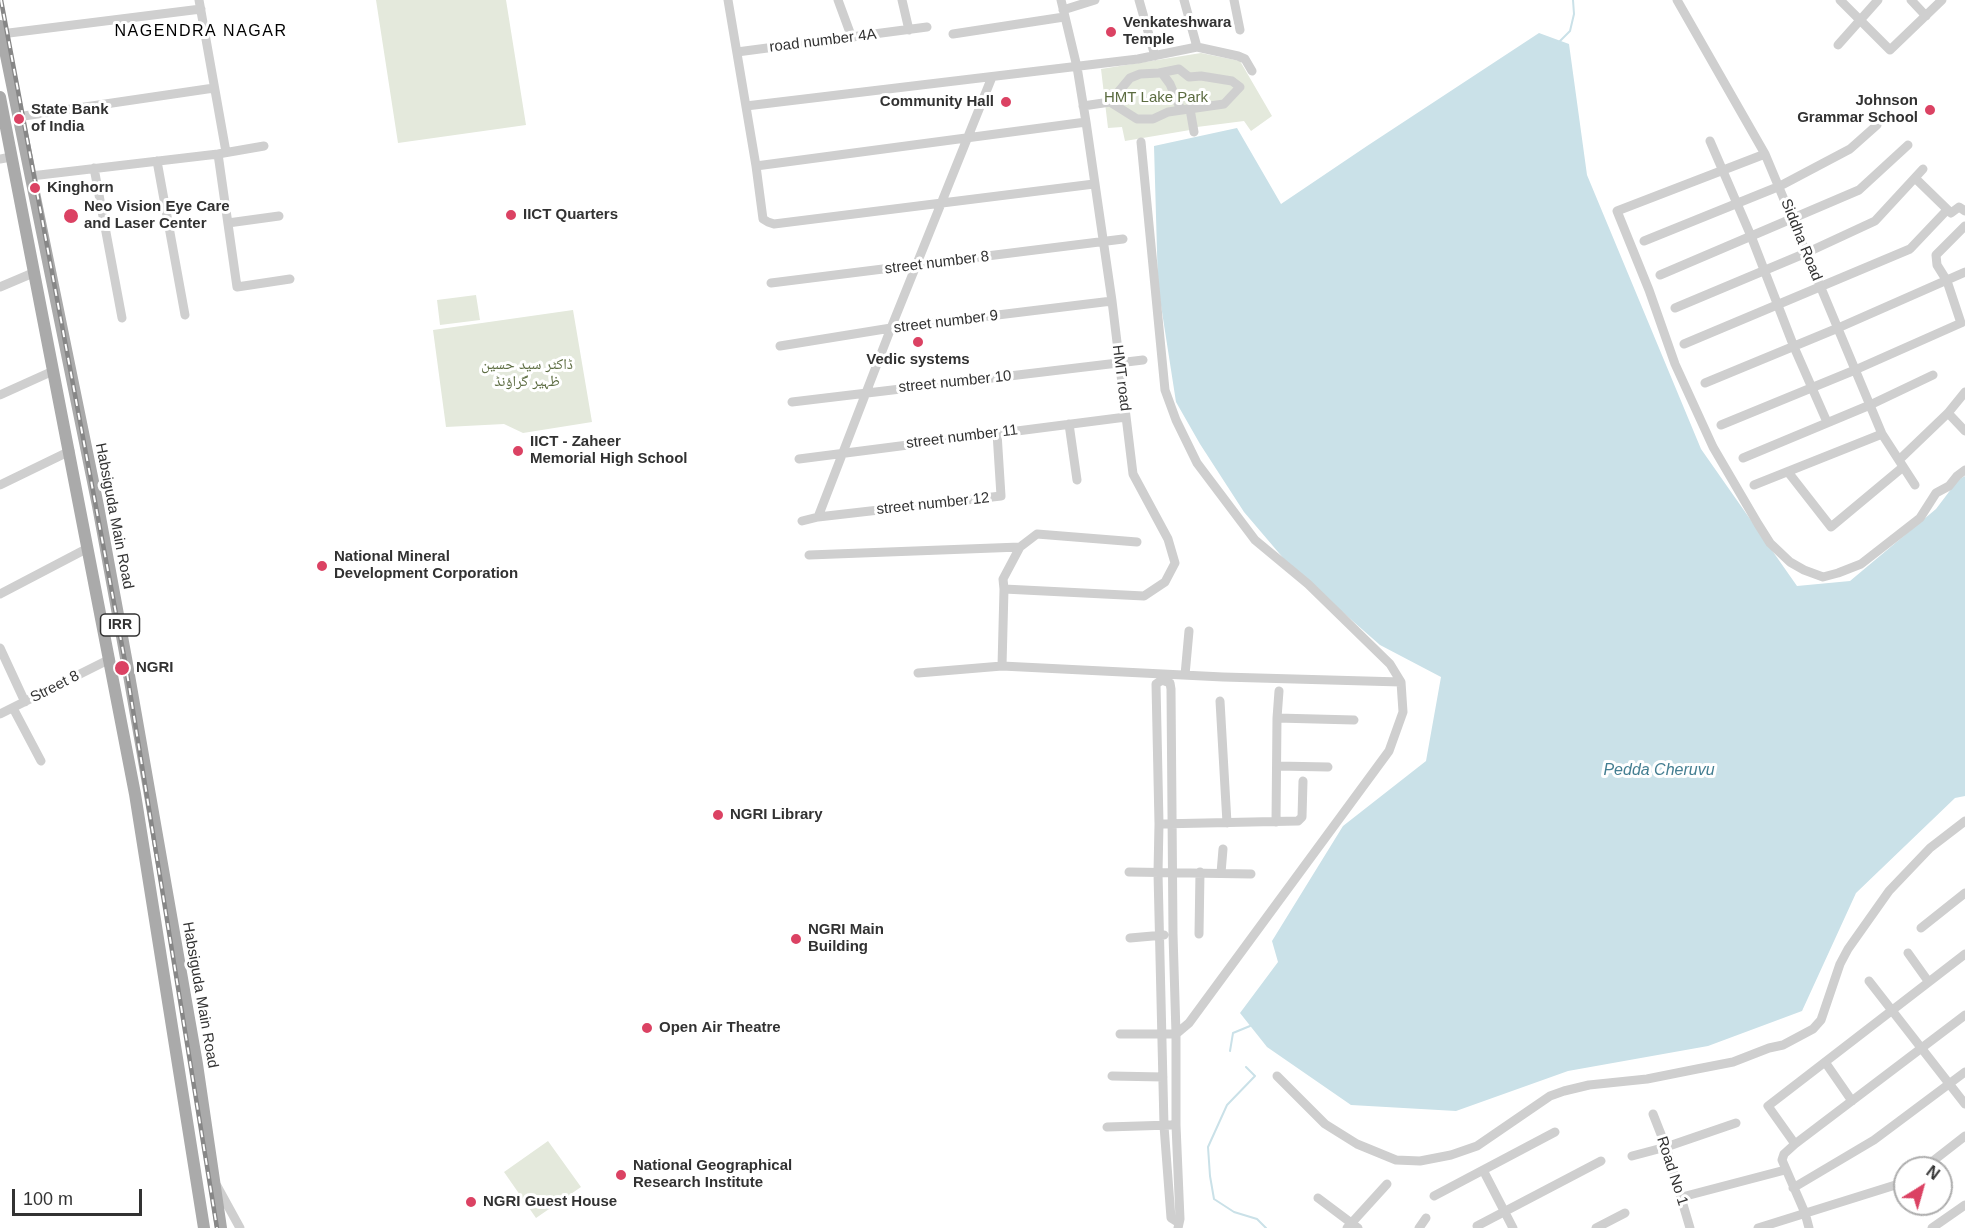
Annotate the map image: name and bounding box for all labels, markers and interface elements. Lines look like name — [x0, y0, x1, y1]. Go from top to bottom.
place label: Venkateshwara Temple — [1123, 14, 1231, 49]
district label: NAGENDRA NAGAR — [114, 22, 288, 42]
marker: Venkateshwara Temple — [1104, 25, 1118, 39]
street label: road number 4A — [769, 26, 877, 56]
park label: HMT Lake Park — [1104, 89, 1208, 107]
place label: Johnson Grammar School — [1797, 92, 1918, 127]
place label: Community Hall — [880, 93, 994, 111]
marker: Community Hall — [999, 95, 1013, 109]
place label: State Bank of India — [31, 101, 109, 136]
marker: Johnson Grammar School — [1923, 103, 1937, 117]
marker: State Bank of India — [12, 112, 26, 126]
place label: Kinghorn — [47, 179, 114, 197]
marker: Kinghorn — [28, 181, 42, 195]
street label: Siddha Road — [1776, 196, 1826, 284]
place label: Neo Vision Eye Care and Laser Center — [84, 198, 230, 233]
place label: IICT Quarters — [523, 206, 618, 224]
marker: Neo Vision Eye Care and Laser Center — [62, 207, 80, 225]
marker: IICT Quarters — [504, 208, 518, 222]
street label: street number 8 — [884, 248, 990, 278]
street label: street number 9 — [893, 307, 999, 337]
marker: Vedic systems — [911, 335, 925, 349]
street label: HMT road — [1108, 344, 1134, 412]
place label: Vedic systems — [866, 351, 970, 369]
park label: ڈاکٹر سید حسین ظہیر گراؤنڈ — [481, 356, 573, 391]
street label: street number 10 — [898, 367, 1012, 397]
street label: street number 11 — [905, 421, 1019, 453]
place label: IICT - Zaheer Memorial High School — [530, 433, 688, 468]
street label: Habsiguda Main Road — [91, 441, 137, 591]
marker: IICT - Zaheer Memorial High School — [511, 444, 525, 458]
street label: street number 12 — [876, 489, 990, 519]
place label: National Mineral Development Corporation — [334, 548, 518, 583]
marker: National Mineral Development Corporation — [315, 559, 329, 573]
road number: IRR — [100, 614, 140, 636]
marker: NGRI — [113, 659, 131, 677]
place label: NGRI — [136, 659, 174, 677]
street label: Street 8 — [28, 667, 82, 707]
water label: Pedda Cheruvu — [1603, 761, 1715, 781]
place label: NGRI Library — [730, 806, 823, 824]
marker: NGRI Library — [711, 808, 725, 822]
street label: Habsiguda Main Road — [178, 920, 222, 1070]
place label: NGRI Main Building — [808, 921, 884, 956]
marker: NGRI Main Building — [789, 932, 803, 946]
place label: Open Air Theatre — [659, 1019, 781, 1037]
marker: Open Air Theatre — [640, 1021, 654, 1035]
street label: Road No 1 — [1652, 1134, 1692, 1208]
north arrow — [1893, 1156, 1953, 1216]
place label: National Geographical Research Institute — [633, 1157, 792, 1192]
text: N — [1923, 1163, 1943, 1183]
marker: National Geographical Research Institute — [614, 1168, 628, 1182]
scale bar — [15, 1177, 146, 1215]
text: 100 m — [23, 1189, 73, 1209]
place label: NGRI Guest House — [483, 1193, 617, 1211]
marker: NGRI Guest House — [464, 1195, 478, 1209]

